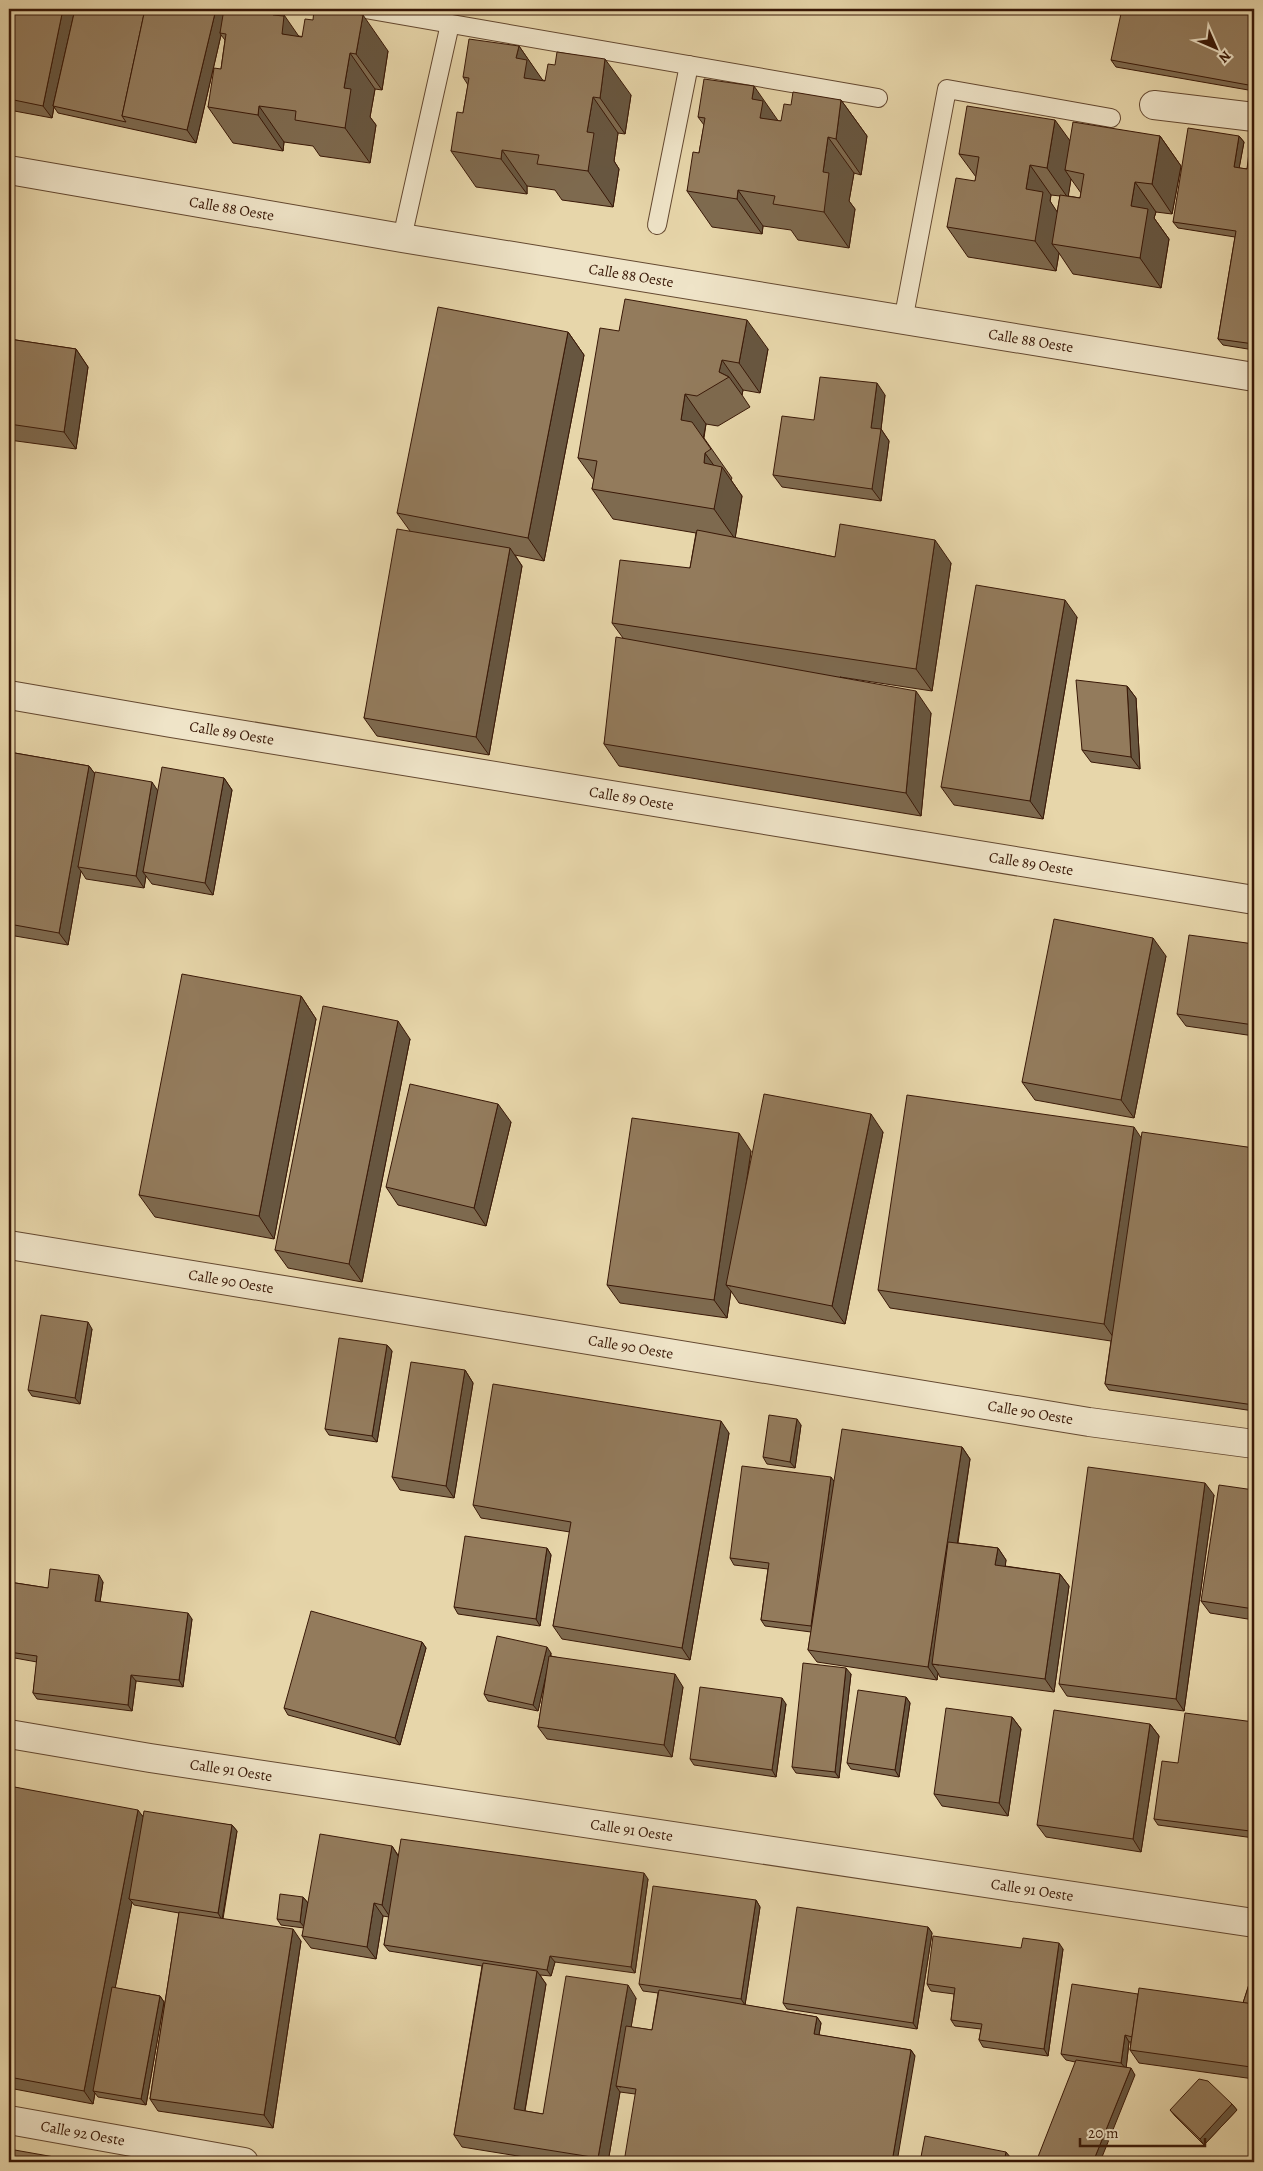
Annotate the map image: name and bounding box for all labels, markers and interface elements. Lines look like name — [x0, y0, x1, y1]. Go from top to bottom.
north arrow — [1190, 22, 1240, 72]
text: N — [1215, 47, 1235, 67]
street label: Calle 88 Oeste — [188, 191, 276, 226]
street label: Calle 88 Oeste — [587, 259, 675, 292]
street label: Calle 88 Oeste — [987, 324, 1075, 357]
street label: Calle 89 Oeste — [188, 716, 276, 750]
street label: Calle 89 Oeste — [588, 782, 675, 815]
street label: Calle 89 Oeste — [987, 847, 1075, 880]
street label: Calle 90 Oeste — [187, 1265, 275, 1298]
street label: Calle 90 Oeste — [587, 1330, 675, 1364]
street label: Calle 90 Oeste — [986, 1396, 1075, 1429]
street label: Calle 91 Oeste — [188, 1754, 274, 1786]
street label: Calle 91 Oeste — [589, 1814, 675, 1846]
street label: Calle 91 Oeste — [990, 1874, 1075, 1906]
street label: Calle 92 Oeste — [39, 2116, 127, 2151]
scale bar — [1080, 2116, 1206, 2148]
text: 20 m — [1088, 2123, 1119, 2143]

